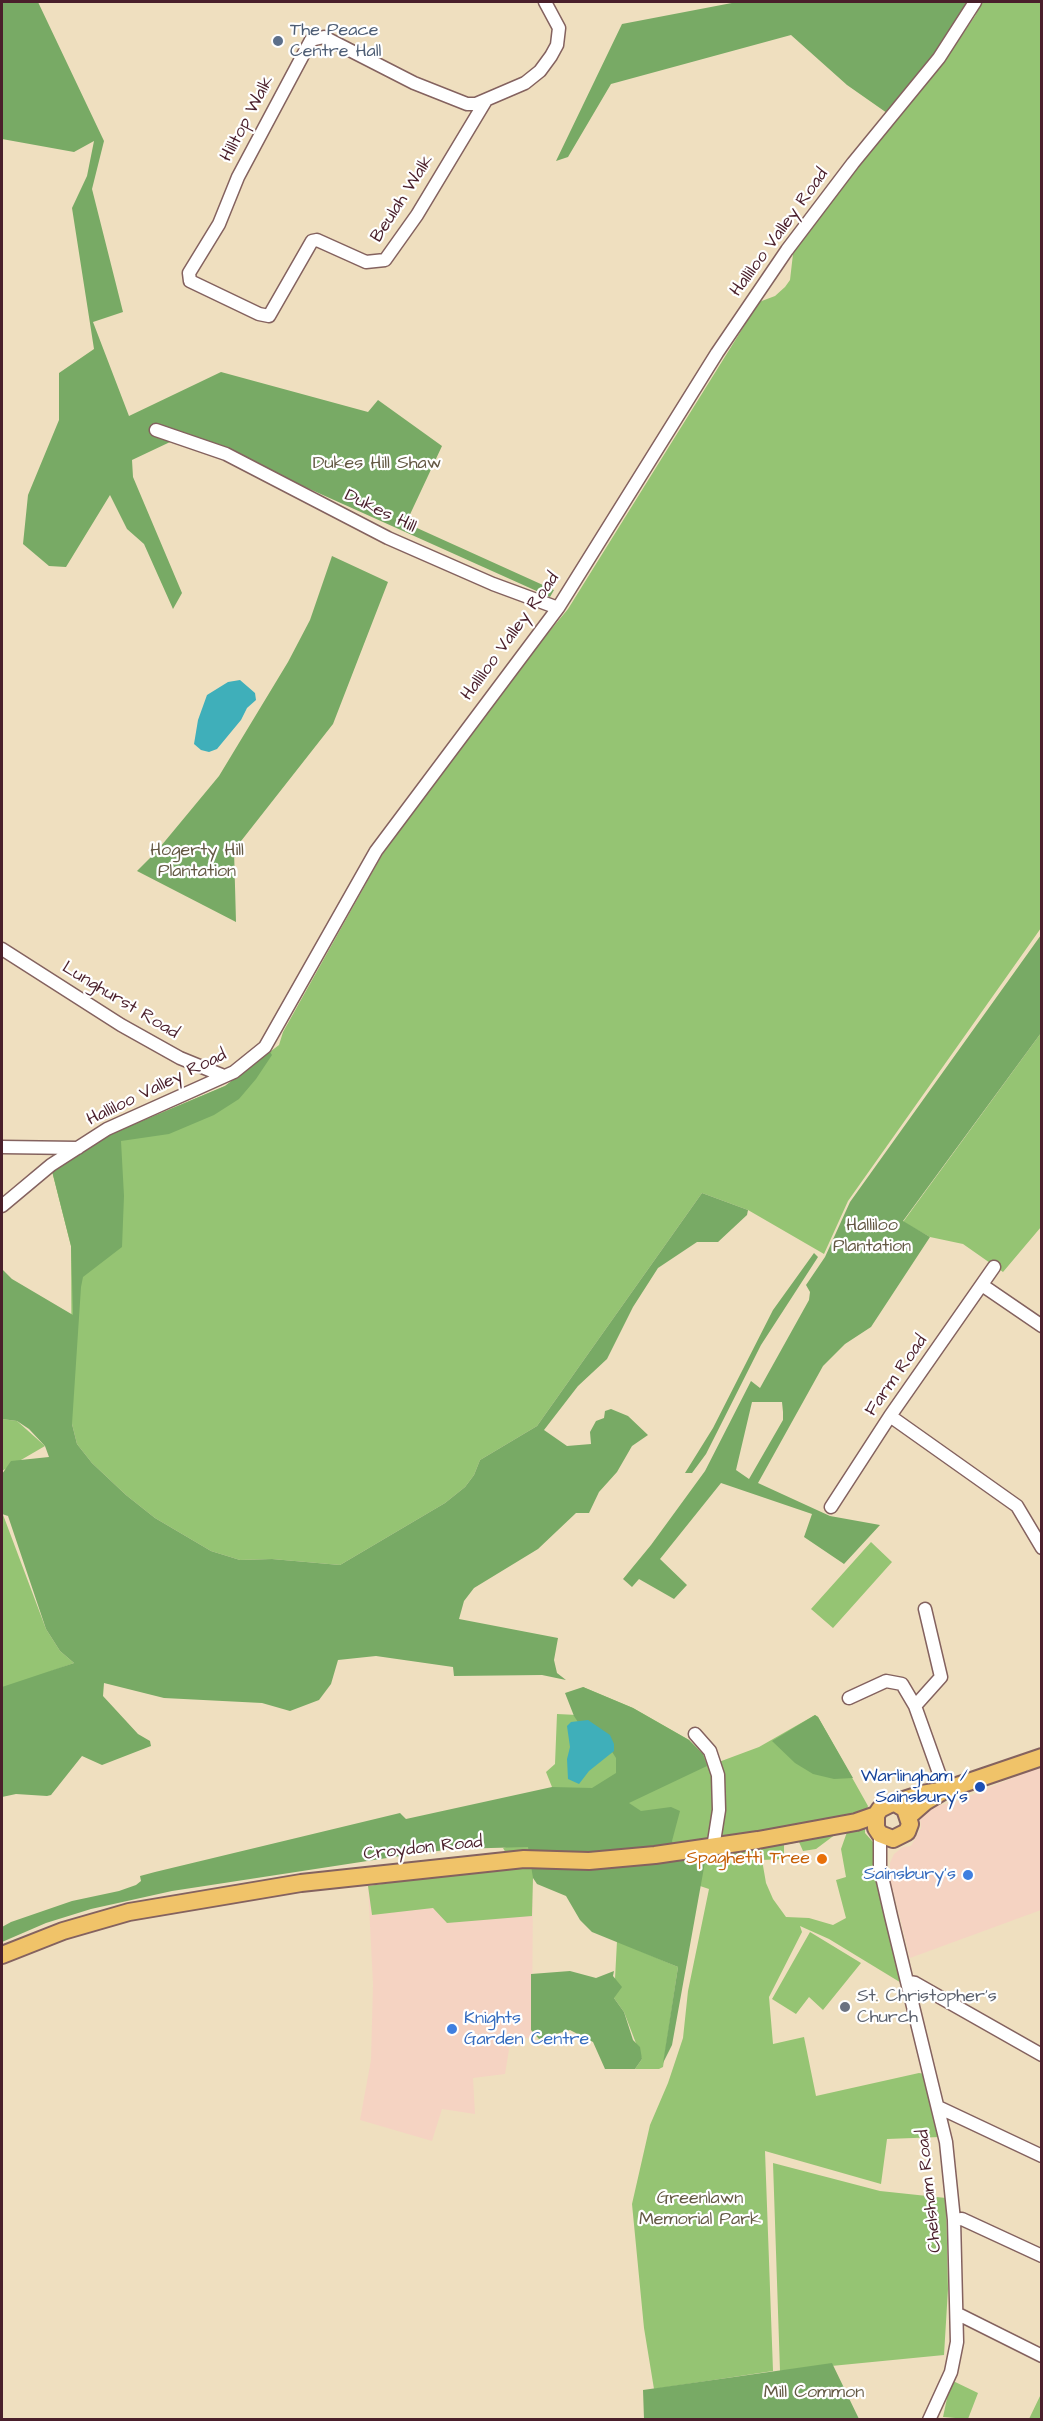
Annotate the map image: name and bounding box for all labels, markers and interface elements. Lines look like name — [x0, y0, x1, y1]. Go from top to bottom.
place label: The Peace Centre Hall — [290, 20, 381, 63]
marker: The Peace Centre Hall — [271, 34, 285, 48]
street label: Hilltop Walk — [216, 72, 280, 166]
street label: Beulah Walk — [367, 151, 439, 247]
street label: Halliloo Valley Road — [726, 165, 834, 301]
park label: Dukes Hill Shaw — [313, 453, 441, 475]
street label: Dukes Hill — [341, 485, 419, 539]
street label: Halliloo Valley Road — [457, 569, 565, 705]
park label: Hogerty Hill Plantation — [150, 840, 244, 882]
street label: Lunghurst Road — [58, 958, 182, 1044]
street label: Halliloo Valley Road — [84, 1045, 230, 1131]
park label: Halliloo Plantation — [833, 1215, 911, 1258]
street label: Farm Road — [861, 1331, 933, 1421]
place label: Warlingham / Sainsbury's — [861, 1766, 968, 1808]
marker: Warlingham / Sainsbury's — [973, 1780, 987, 1794]
street label: Croydon Road — [362, 1832, 484, 1866]
place label: Spaghetti Tree — [686, 1848, 810, 1870]
marker: Spaghetti Tree — [815, 1852, 829, 1866]
place label: Sainsbury's — [864, 1864, 956, 1886]
marker: Sainsbury's — [961, 1868, 975, 1882]
place label: St. Christopher's Church — [857, 1986, 997, 2028]
marker: St. Christopher's Church — [838, 2000, 852, 2014]
place label: Knights Garden Centre — [464, 2008, 589, 2050]
marker: Knights Garden Centre — [445, 2022, 459, 2036]
street label: Chelsham Road — [913, 2128, 947, 2254]
park label: Greenlawn Memorial Park — [639, 2188, 761, 2230]
park label: Mill Common — [764, 2382, 864, 2404]

